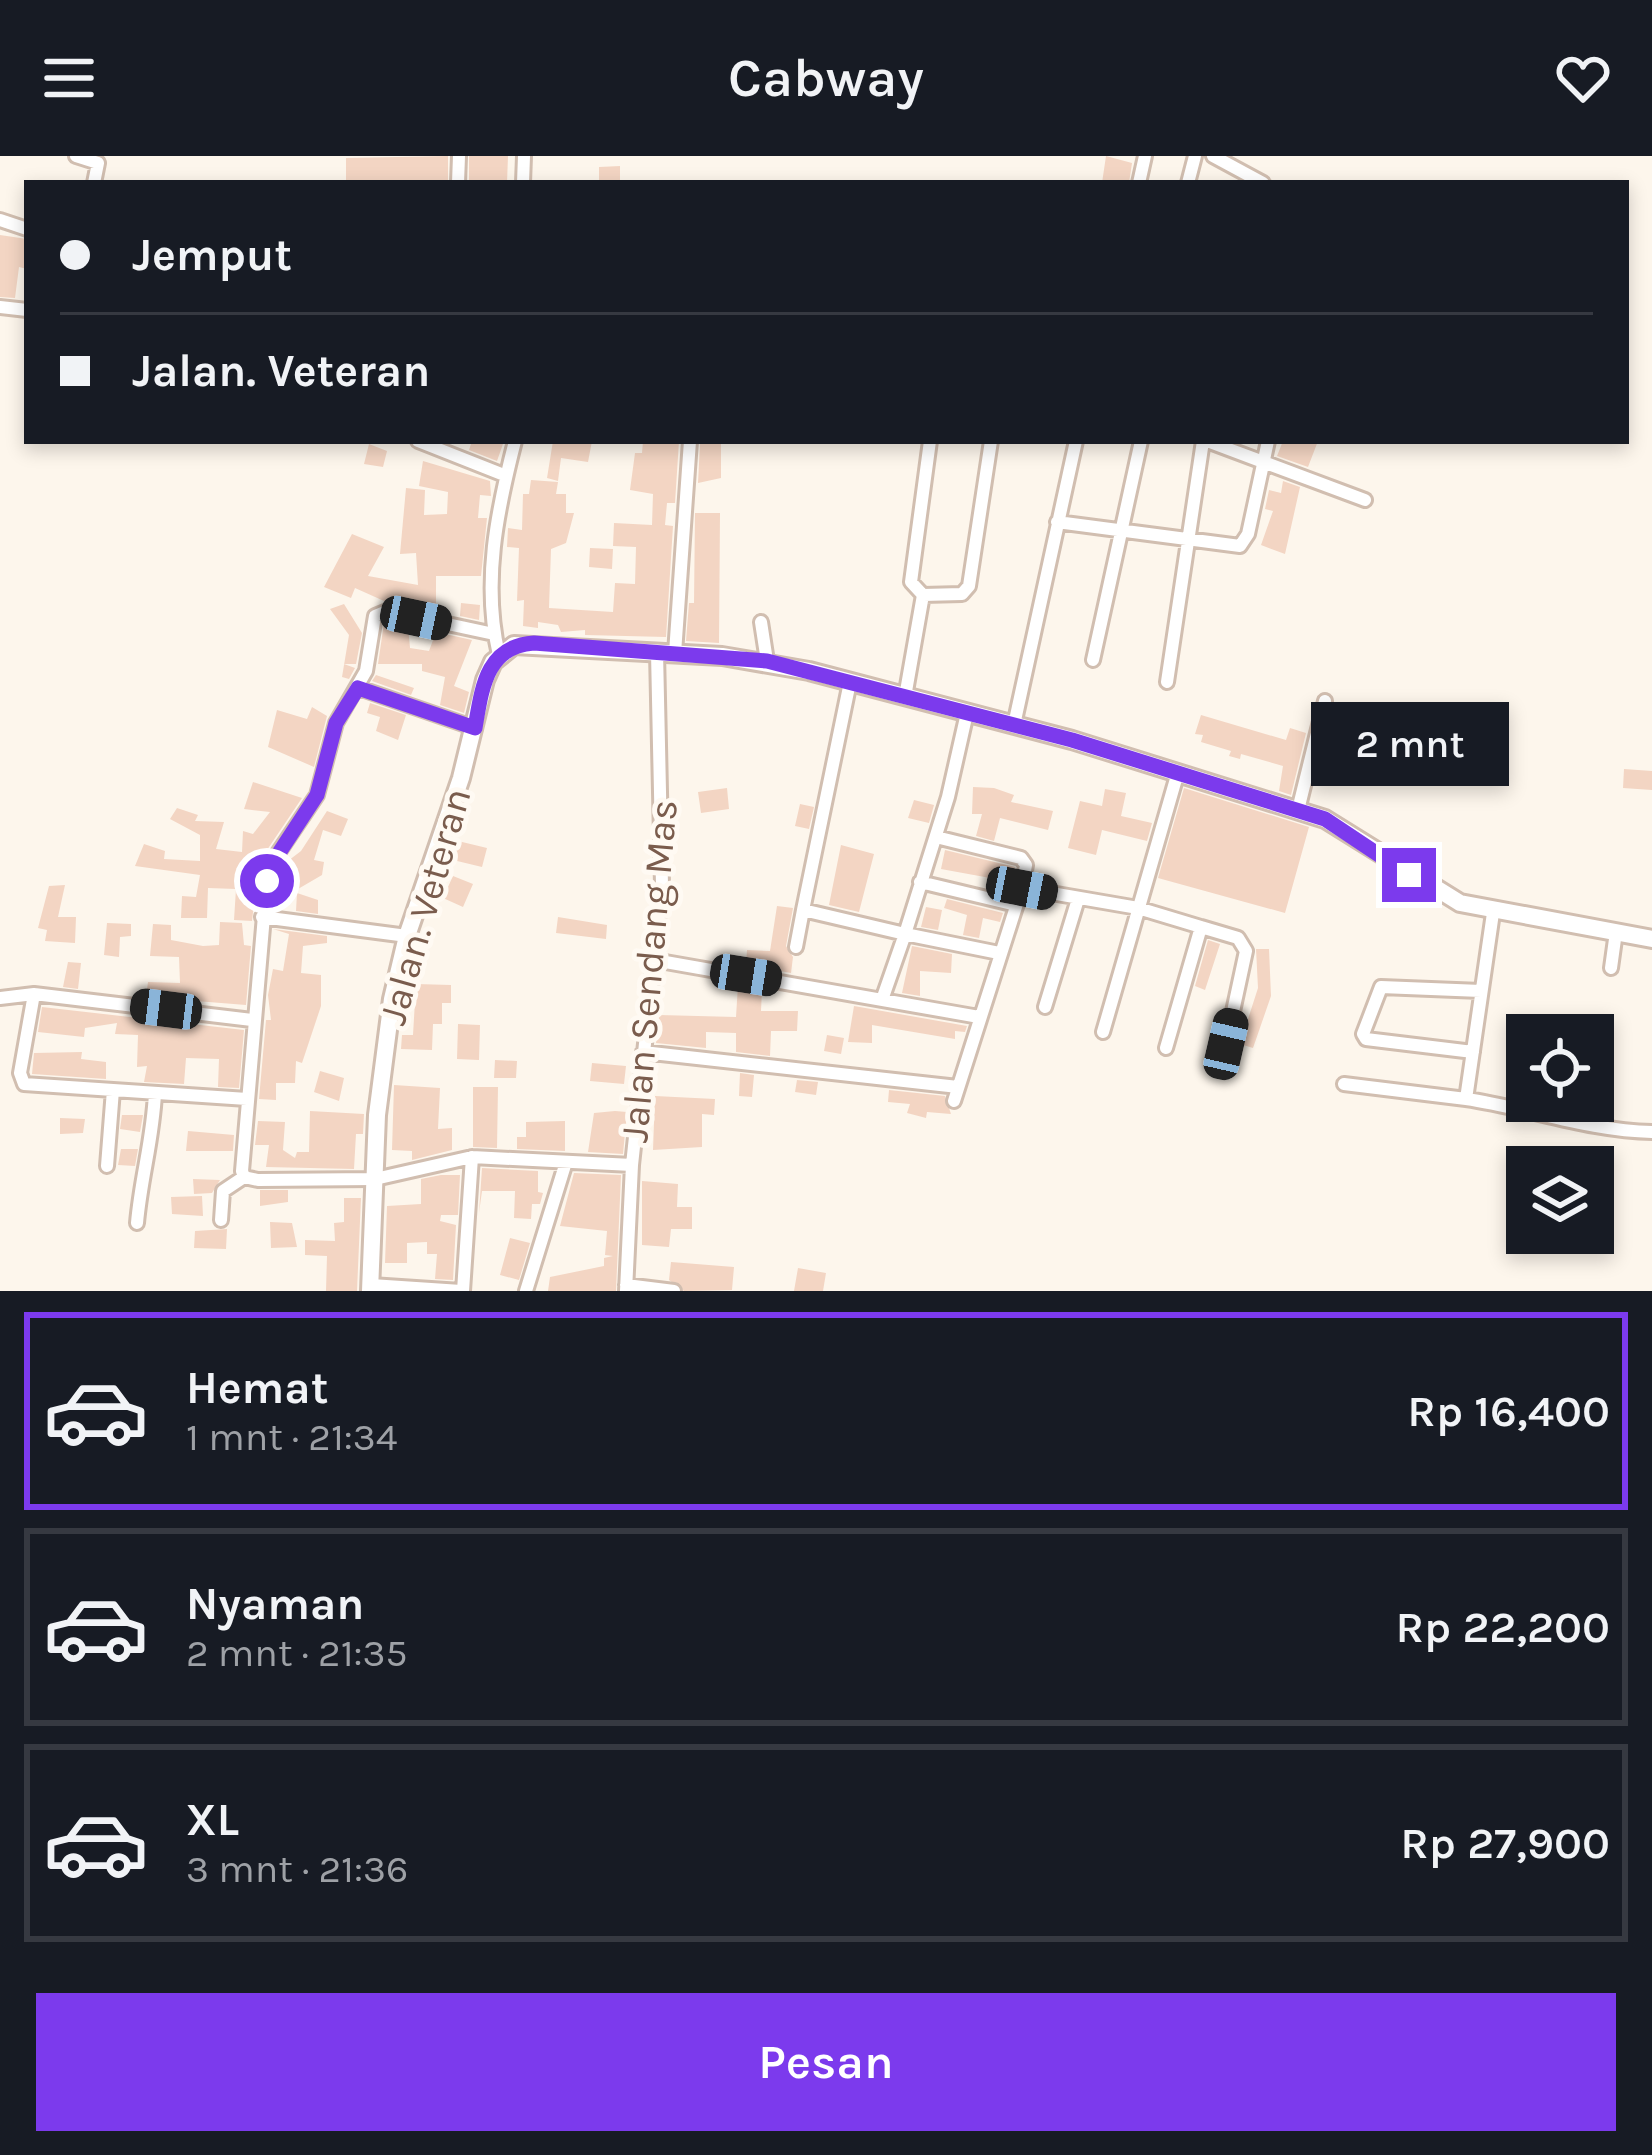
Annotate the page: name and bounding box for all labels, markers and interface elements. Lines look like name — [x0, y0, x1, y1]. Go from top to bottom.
icon: menu — [36, 45, 102, 111]
icon: heart — [1550, 45, 1616, 111]
text: Cabway — [728, 46, 924, 110]
text: Jemput — [132, 229, 292, 281]
text: Jalan. Veteran — [132, 345, 430, 397]
car — [377, 593, 455, 643]
callout: 2 mnt — [1310, 701, 1508, 785]
text: 2 mnt — [1355, 721, 1465, 767]
street label: Jalan. Veteran — [369, 783, 481, 1030]
street label: Jalan Sendang Mas — [611, 798, 687, 1144]
route end — [1382, 848, 1436, 902]
route start — [240, 854, 294, 908]
car — [983, 863, 1061, 913]
car — [708, 952, 784, 998]
car — [128, 987, 204, 1031]
car — [1200, 1005, 1252, 1083]
map controls — [1506, 1014, 1614, 1254]
button: locate — [1506, 1014, 1614, 1122]
button: layers — [1506, 1146, 1614, 1254]
icon: car — [42, 1357, 150, 1465]
text: Hemat — [186, 1362, 328, 1414]
text: Rp 16,400 — [1407, 1385, 1610, 1437]
text: 1 mnt · 21:34 — [186, 1414, 398, 1460]
icon: car — [42, 1573, 150, 1681]
text: Nyaman — [186, 1578, 364, 1630]
text: Rp 22,200 — [1396, 1601, 1610, 1653]
text: 2 mnt · 21:35 — [186, 1630, 408, 1676]
icon: car — [42, 1789, 150, 1897]
text: XL — [186, 1794, 239, 1846]
text: Rp 27,900 — [1400, 1817, 1610, 1869]
text: 3 mnt · 21:36 — [186, 1846, 408, 1892]
button: Pesan — [36, 1993, 1616, 2131]

